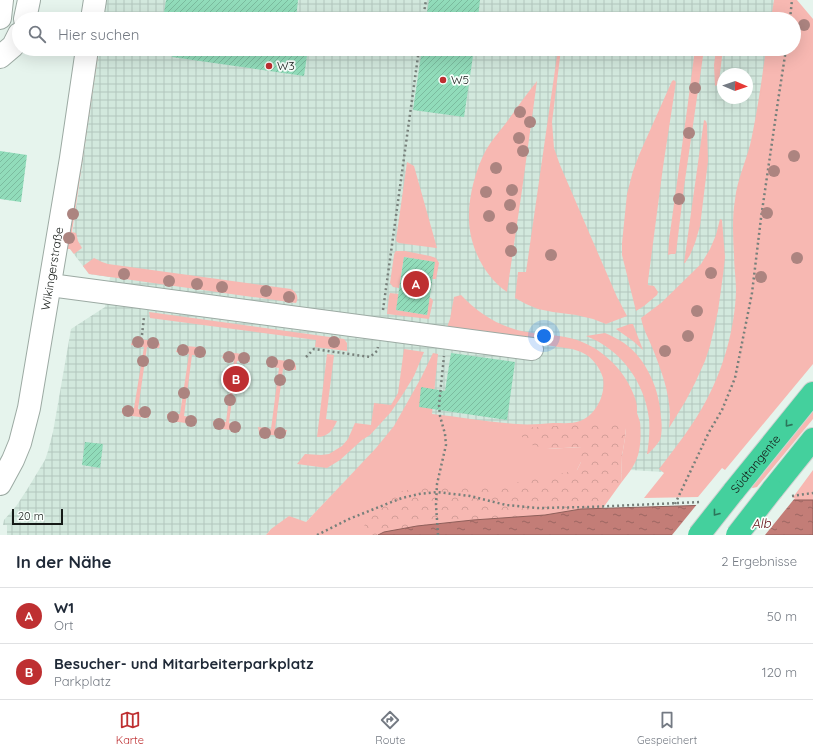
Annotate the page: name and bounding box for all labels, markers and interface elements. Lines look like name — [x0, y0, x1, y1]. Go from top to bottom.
search box — [12, 12, 801, 56]
icon: search — [26, 23, 48, 45]
text: Hier suchen — [58, 25, 139, 44]
place label: W3 — [277, 58, 295, 73]
marker: W3 — [264, 61, 274, 71]
north arrow — [717, 68, 753, 104]
place label: W5 — [451, 72, 469, 87]
marker: W5 — [438, 75, 448, 85]
street label: Wikingerstraße — [38, 226, 66, 312]
pin: A — [403, 269, 429, 299]
your location — [534, 326, 554, 346]
pin: B — [223, 364, 249, 394]
one-way arrow — [786, 419, 793, 426]
street label: Südtangente — [727, 431, 783, 496]
scale bar — [12, 507, 63, 526]
text: 20 m — [18, 509, 44, 523]
one-way arrow — [714, 509, 721, 516]
water label: Alb — [751, 514, 772, 531]
text: In der Nähe — [16, 551, 112, 572]
text: 2 Ergebnisse — [721, 553, 797, 569]
text: W1 — [54, 598, 74, 617]
text: A — [25, 608, 33, 624]
text: 50 m — [767, 608, 797, 624]
text: Ort — [54, 617, 73, 633]
text: Besucher- und Mitarbeiterparkplatz — [54, 654, 313, 673]
text: B — [25, 664, 33, 680]
text: 120 m — [762, 664, 797, 680]
text: Parkplatz — [54, 673, 111, 689]
tab: Karte — [116, 709, 144, 747]
tab: Route — [375, 709, 405, 747]
tab: Gespeichert — [637, 709, 697, 747]

